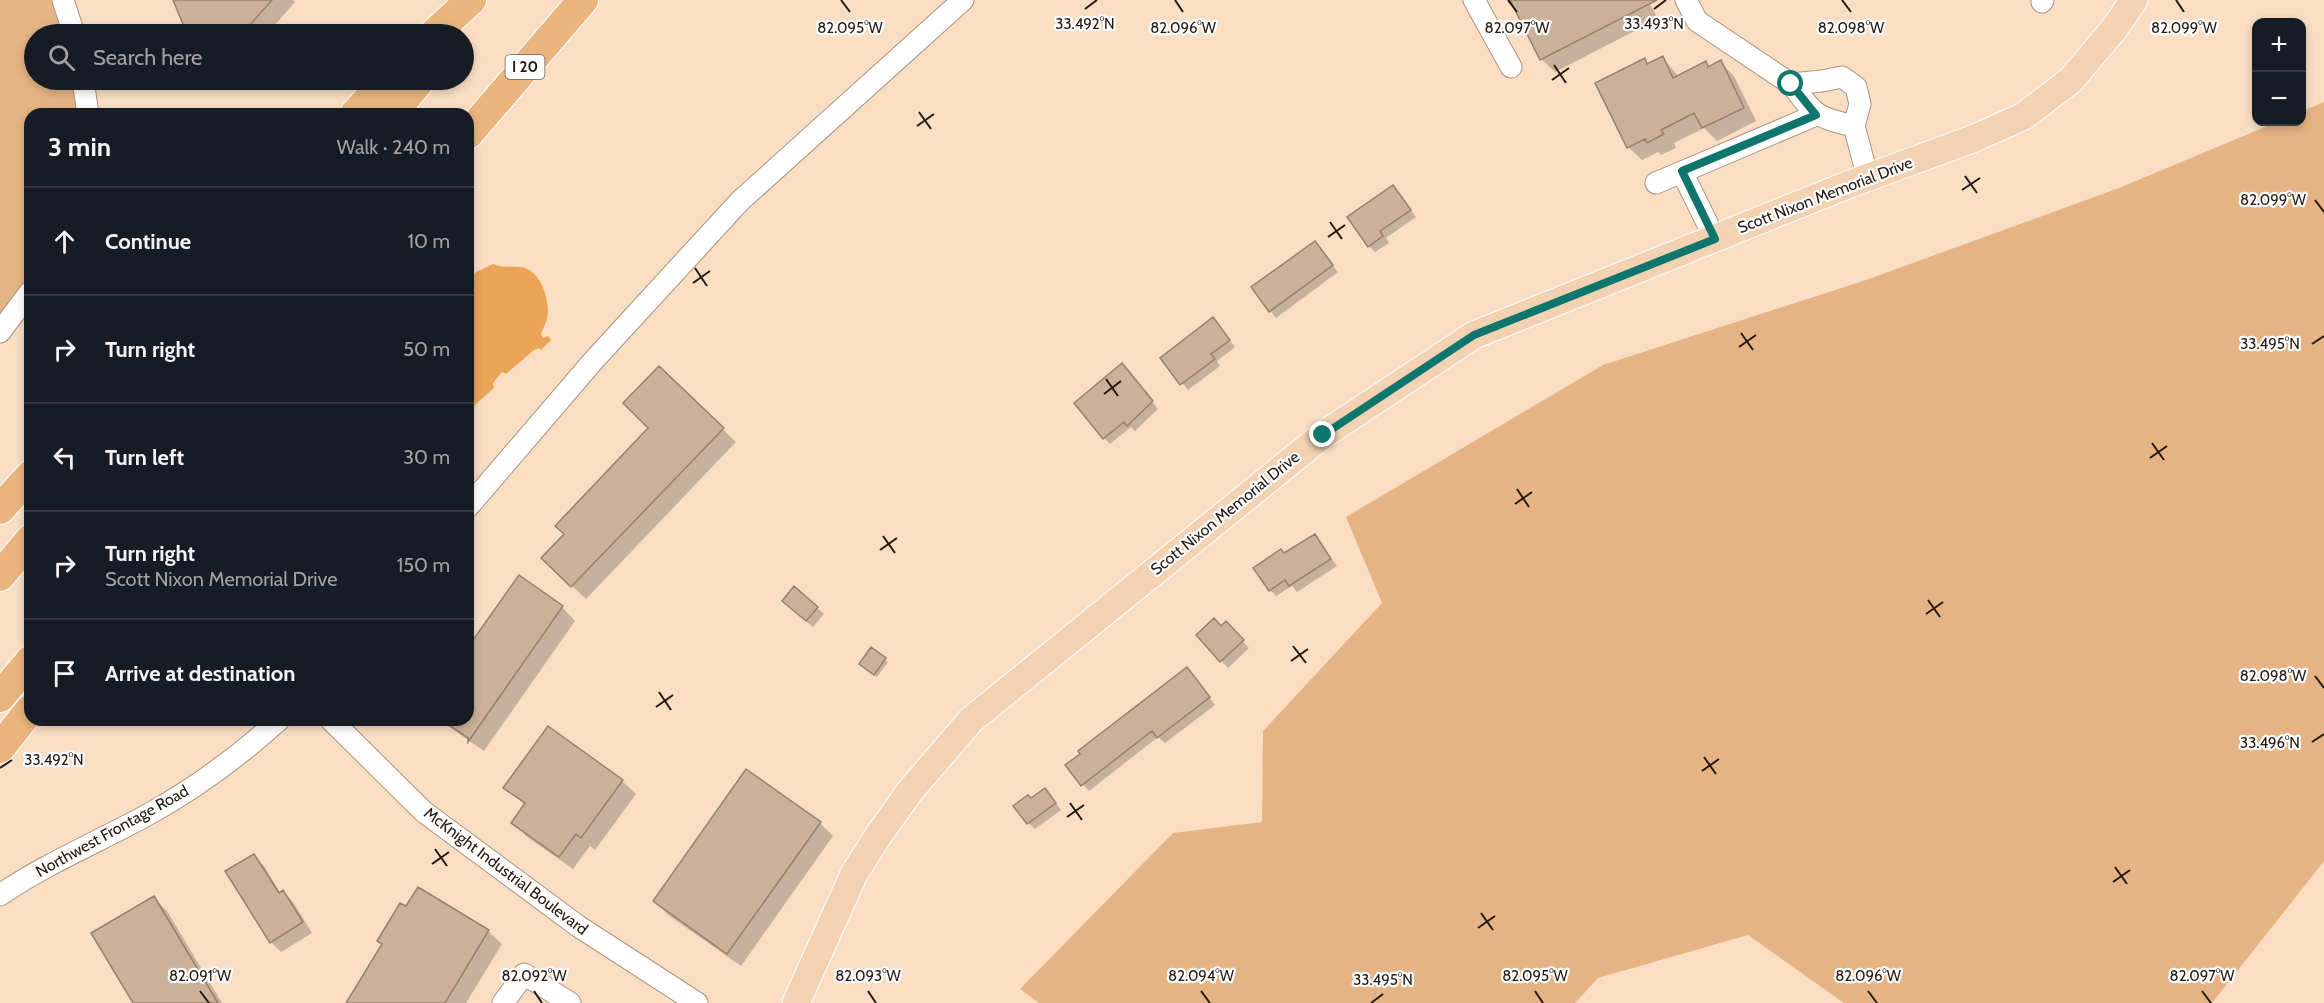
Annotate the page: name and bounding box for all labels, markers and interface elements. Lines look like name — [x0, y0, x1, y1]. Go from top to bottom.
text: 33.492°N — [1055, 15, 1115, 33]
text: 33.493°N — [1624, 15, 1684, 33]
map controls — [2252, 18, 2306, 126]
button: + — [2252, 18, 2306, 72]
text: 82.095°W — [817, 19, 884, 37]
text: 82.096°W — [1150, 19, 1217, 37]
text: 82.097°W — [1485, 19, 1550, 37]
text: 82.098°W — [1818, 19, 1885, 37]
text: 82.099°W — [2151, 19, 2218, 37]
search box — [24, 24, 474, 90]
icon: search — [45, 41, 78, 74]
text: Search here — [93, 44, 202, 71]
road number: I 20 — [506, 55, 544, 79]
route start — [1777, 70, 1803, 96]
button: − — [2252, 72, 2306, 126]
text: 3 min — [48, 131, 111, 163]
text: Walk · 240 m — [337, 135, 450, 159]
street label: Scott Nixon Memorial Drive — [1735, 153, 1915, 237]
text: 82.099°W — [2240, 191, 2307, 209]
icon: ahead — [48, 225, 81, 258]
text: Continue — [105, 228, 191, 255]
text: 10 m — [407, 229, 450, 253]
icon: right — [48, 333, 81, 366]
text: 33.495°N — [2240, 335, 2300, 353]
text: Turn right — [105, 336, 195, 363]
text: 50 m — [403, 337, 450, 361]
route end — [1309, 421, 1335, 447]
icon: left — [48, 441, 81, 474]
text: Turn left — [105, 444, 184, 471]
text: 30 m — [403, 445, 450, 469]
street label: Scott Nixon Memorial Drive — [1147, 447, 1303, 579]
text: Turn right — [105, 540, 195, 567]
icon: right — [48, 549, 81, 582]
text: 150 m — [397, 553, 450, 577]
text: Scott Nixon Memorial Drive — [105, 567, 337, 591]
icon: arrive — [48, 657, 81, 690]
text: Arrive at destination — [105, 660, 295, 687]
text: 82.098°W — [2240, 667, 2307, 685]
text: 33.496°N — [2240, 734, 2300, 752]
text: 33.492°N — [24, 751, 84, 769]
street label: Northwest Frontage Road — [32, 781, 192, 881]
street label: McKnight Industrial Boulevard — [420, 803, 592, 939]
text: 82.091°W — [169, 967, 232, 985]
text: 82.092°W — [501, 967, 567, 985]
text: 82.093°W — [835, 967, 902, 985]
text: 82.094°W — [1168, 967, 1235, 985]
text: 82.095°W — [1502, 967, 1569, 985]
text: 82.096°W — [1835, 967, 1902, 985]
text: 82.097°W — [2170, 967, 2235, 985]
text: 33.495°N — [1353, 971, 1413, 989]

